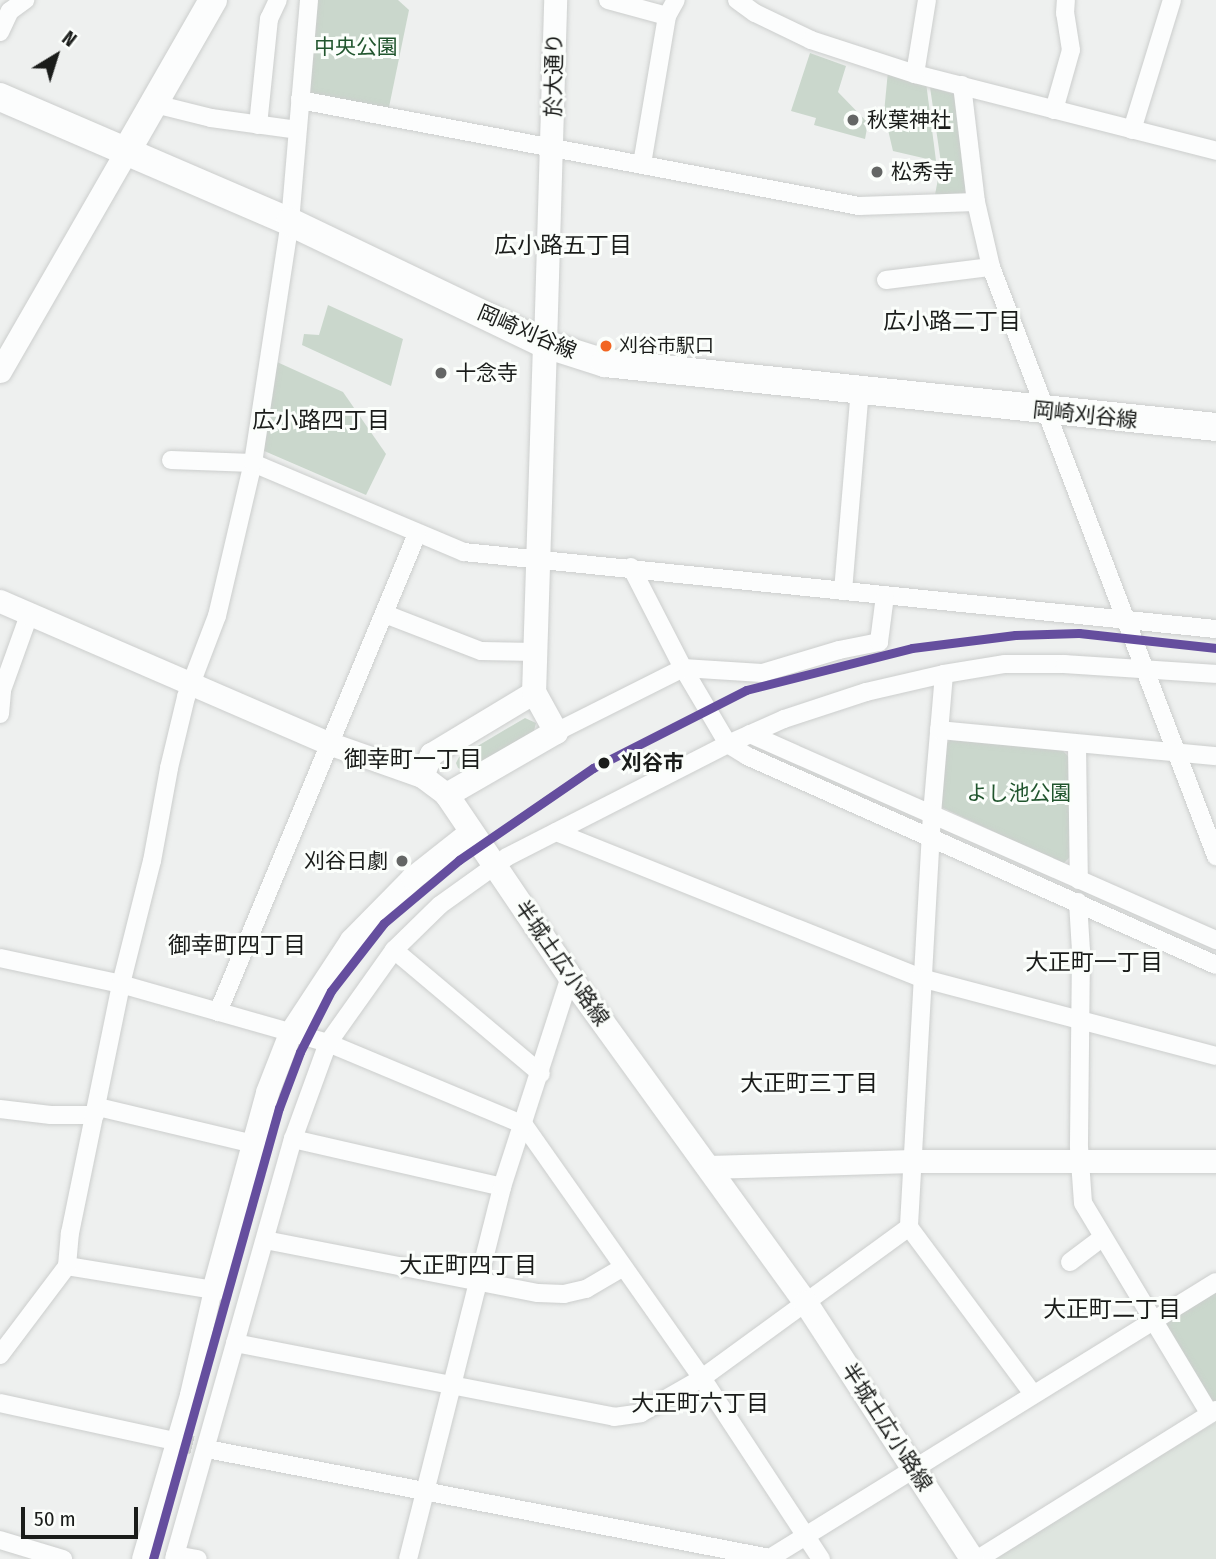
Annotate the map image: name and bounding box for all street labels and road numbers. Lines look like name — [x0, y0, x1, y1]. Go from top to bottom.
street label: 於大通り — [541, 33, 567, 117]
street label: 岡崎刈谷線 — [474, 300, 580, 364]
street label: 岡崎刈谷線 — [1031, 397, 1139, 433]
street label: 半城土広小路線 — [510, 896, 614, 1030]
street label: 半城土広小路線 — [836, 1358, 938, 1496]

